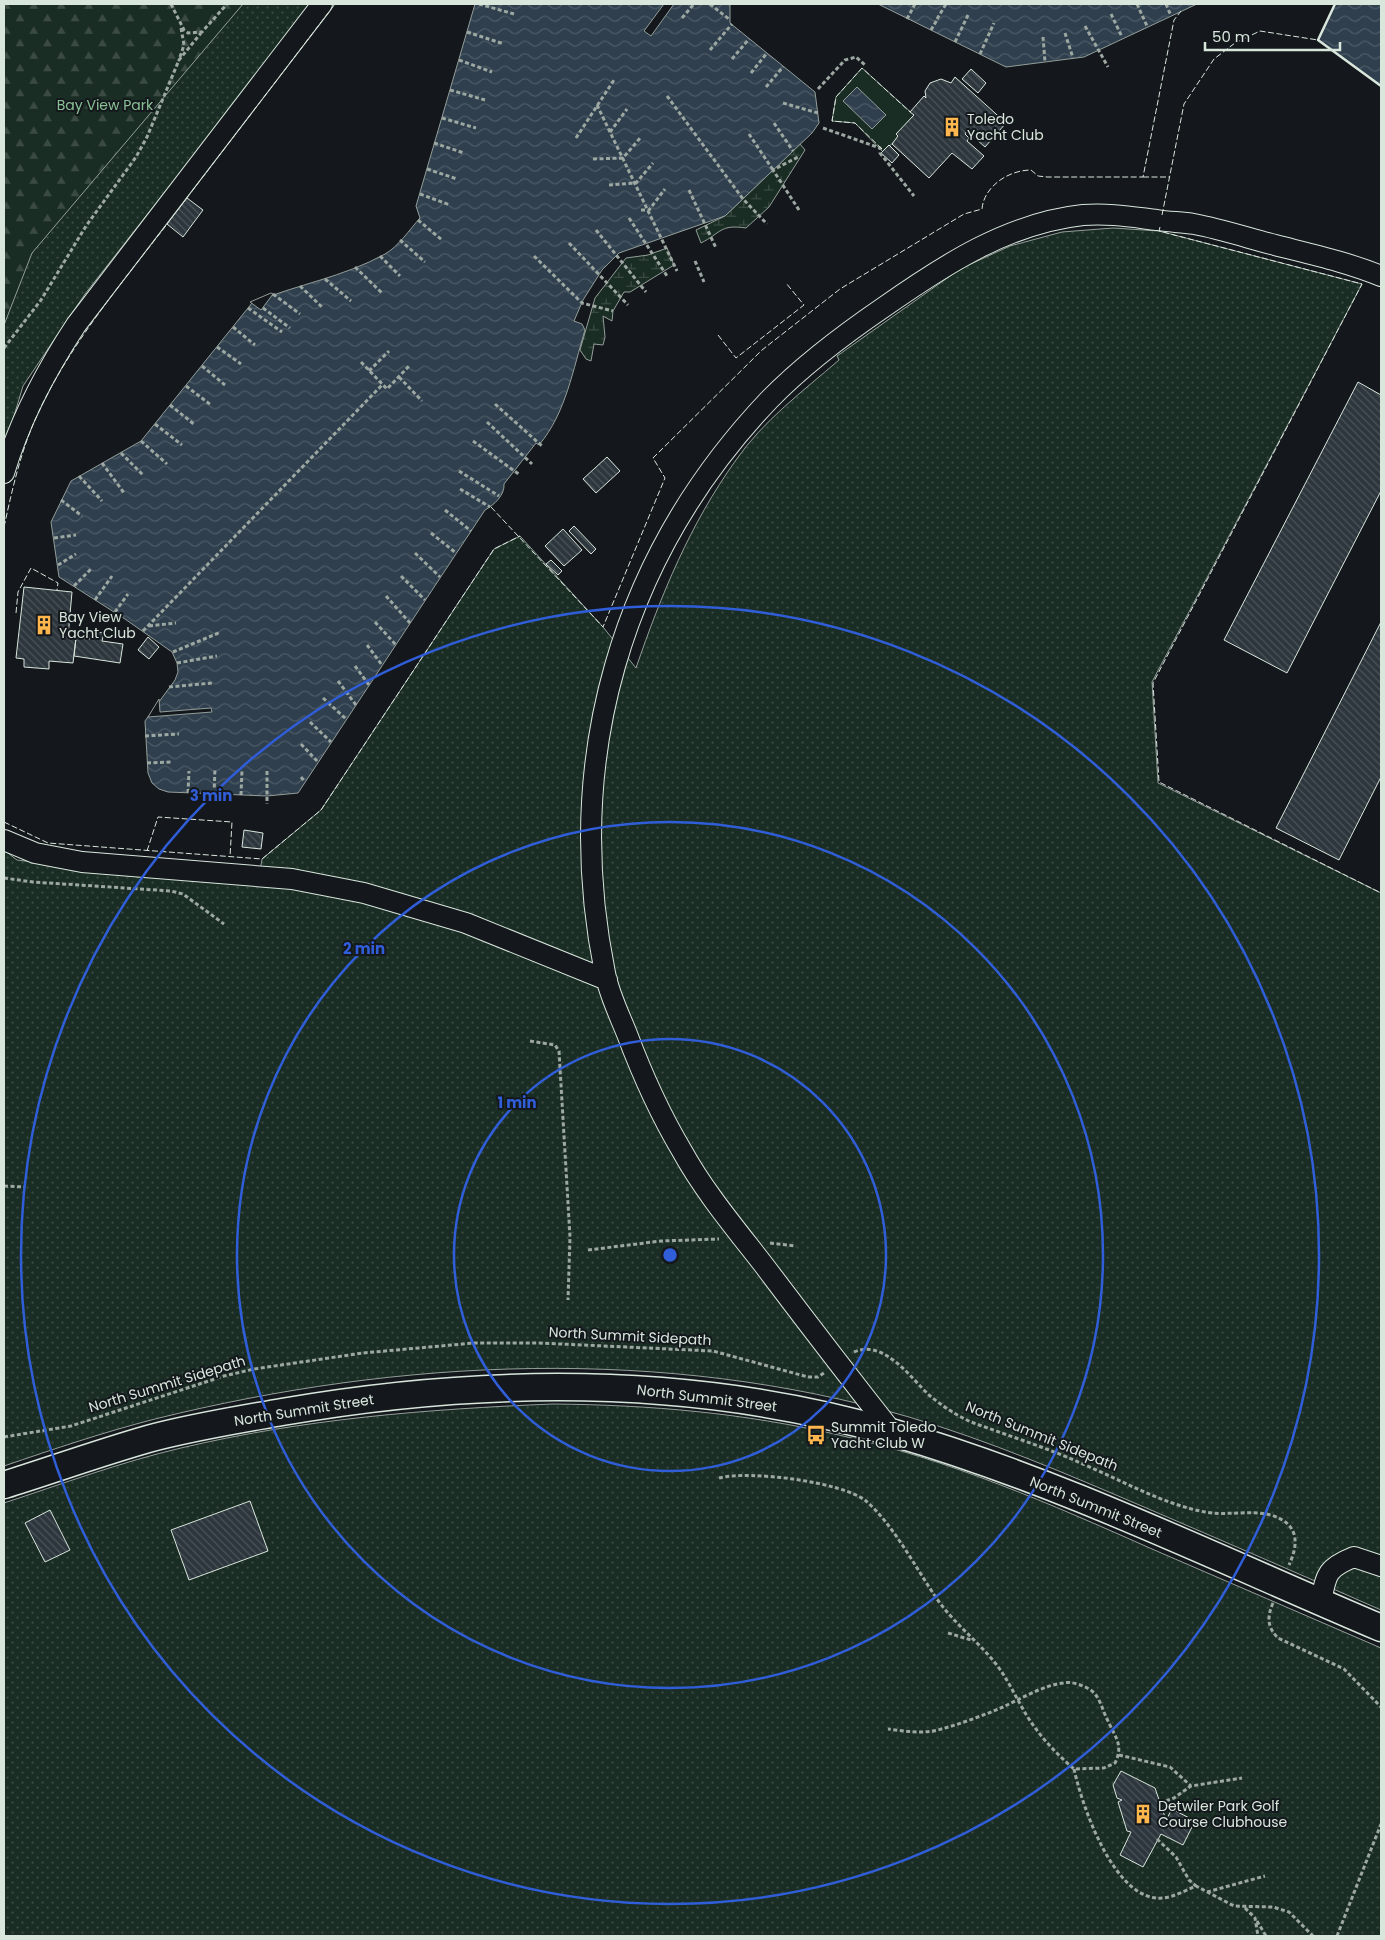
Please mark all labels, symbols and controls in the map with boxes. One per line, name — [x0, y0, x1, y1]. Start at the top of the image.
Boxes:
scale bar — [1205, 20, 1340, 52]
text: 50 m — [1212, 26, 1250, 47]
park label: Bay View Park — [57, 95, 154, 115]
place label: Toledo Yacht Club — [967, 109, 1044, 145]
building icon: Toledo Yacht Club — [941, 116, 963, 138]
place label: Bay View Yacht Club — [59, 607, 136, 643]
building icon: Bay View Yacht Club — [33, 614, 55, 636]
text: 3 min — [190, 785, 232, 806]
text: 2 min — [343, 938, 385, 959]
text: 1 min — [497, 1092, 537, 1113]
centre of rings — [661, 1246, 679, 1264]
street label: North Summit Sidepath — [548, 1322, 712, 1350]
street label: North Summit Sidepath — [86, 1351, 248, 1417]
street label: North Summit Street — [636, 1379, 778, 1417]
street label: North Summit Street — [233, 1389, 375, 1431]
street label: North Summit Sidepath — [963, 1396, 1121, 1476]
place label: Summit Toledo Yacht Club W — [831, 1417, 936, 1453]
bus stop icon: Summit Toledo Yacht Club W — [805, 1424, 827, 1446]
street label: North Summit Street — [1027, 1471, 1165, 1543]
place label: Detwiler Park Golf Course Clubhouse — [1158, 1796, 1288, 1832]
building icon: Detwiler Park Golf Course Clubhouse — [1132, 1803, 1154, 1825]

